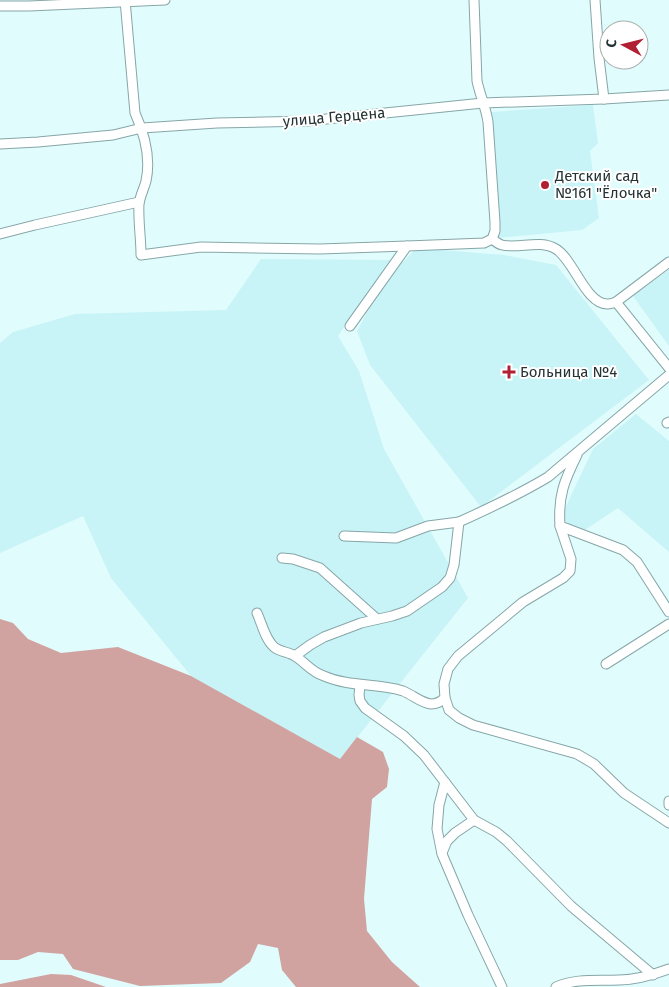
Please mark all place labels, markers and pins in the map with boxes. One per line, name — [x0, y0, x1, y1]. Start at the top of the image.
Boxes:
place label: Детский сад №161 "Ёлочка" — [554, 167, 657, 202]
marker: Детский сад №161 "Ёлочка" — [539, 179, 551, 191]
place label: Больница №4 — [520, 363, 617, 381]
marker: Больница №4 — [502, 365, 516, 379]

